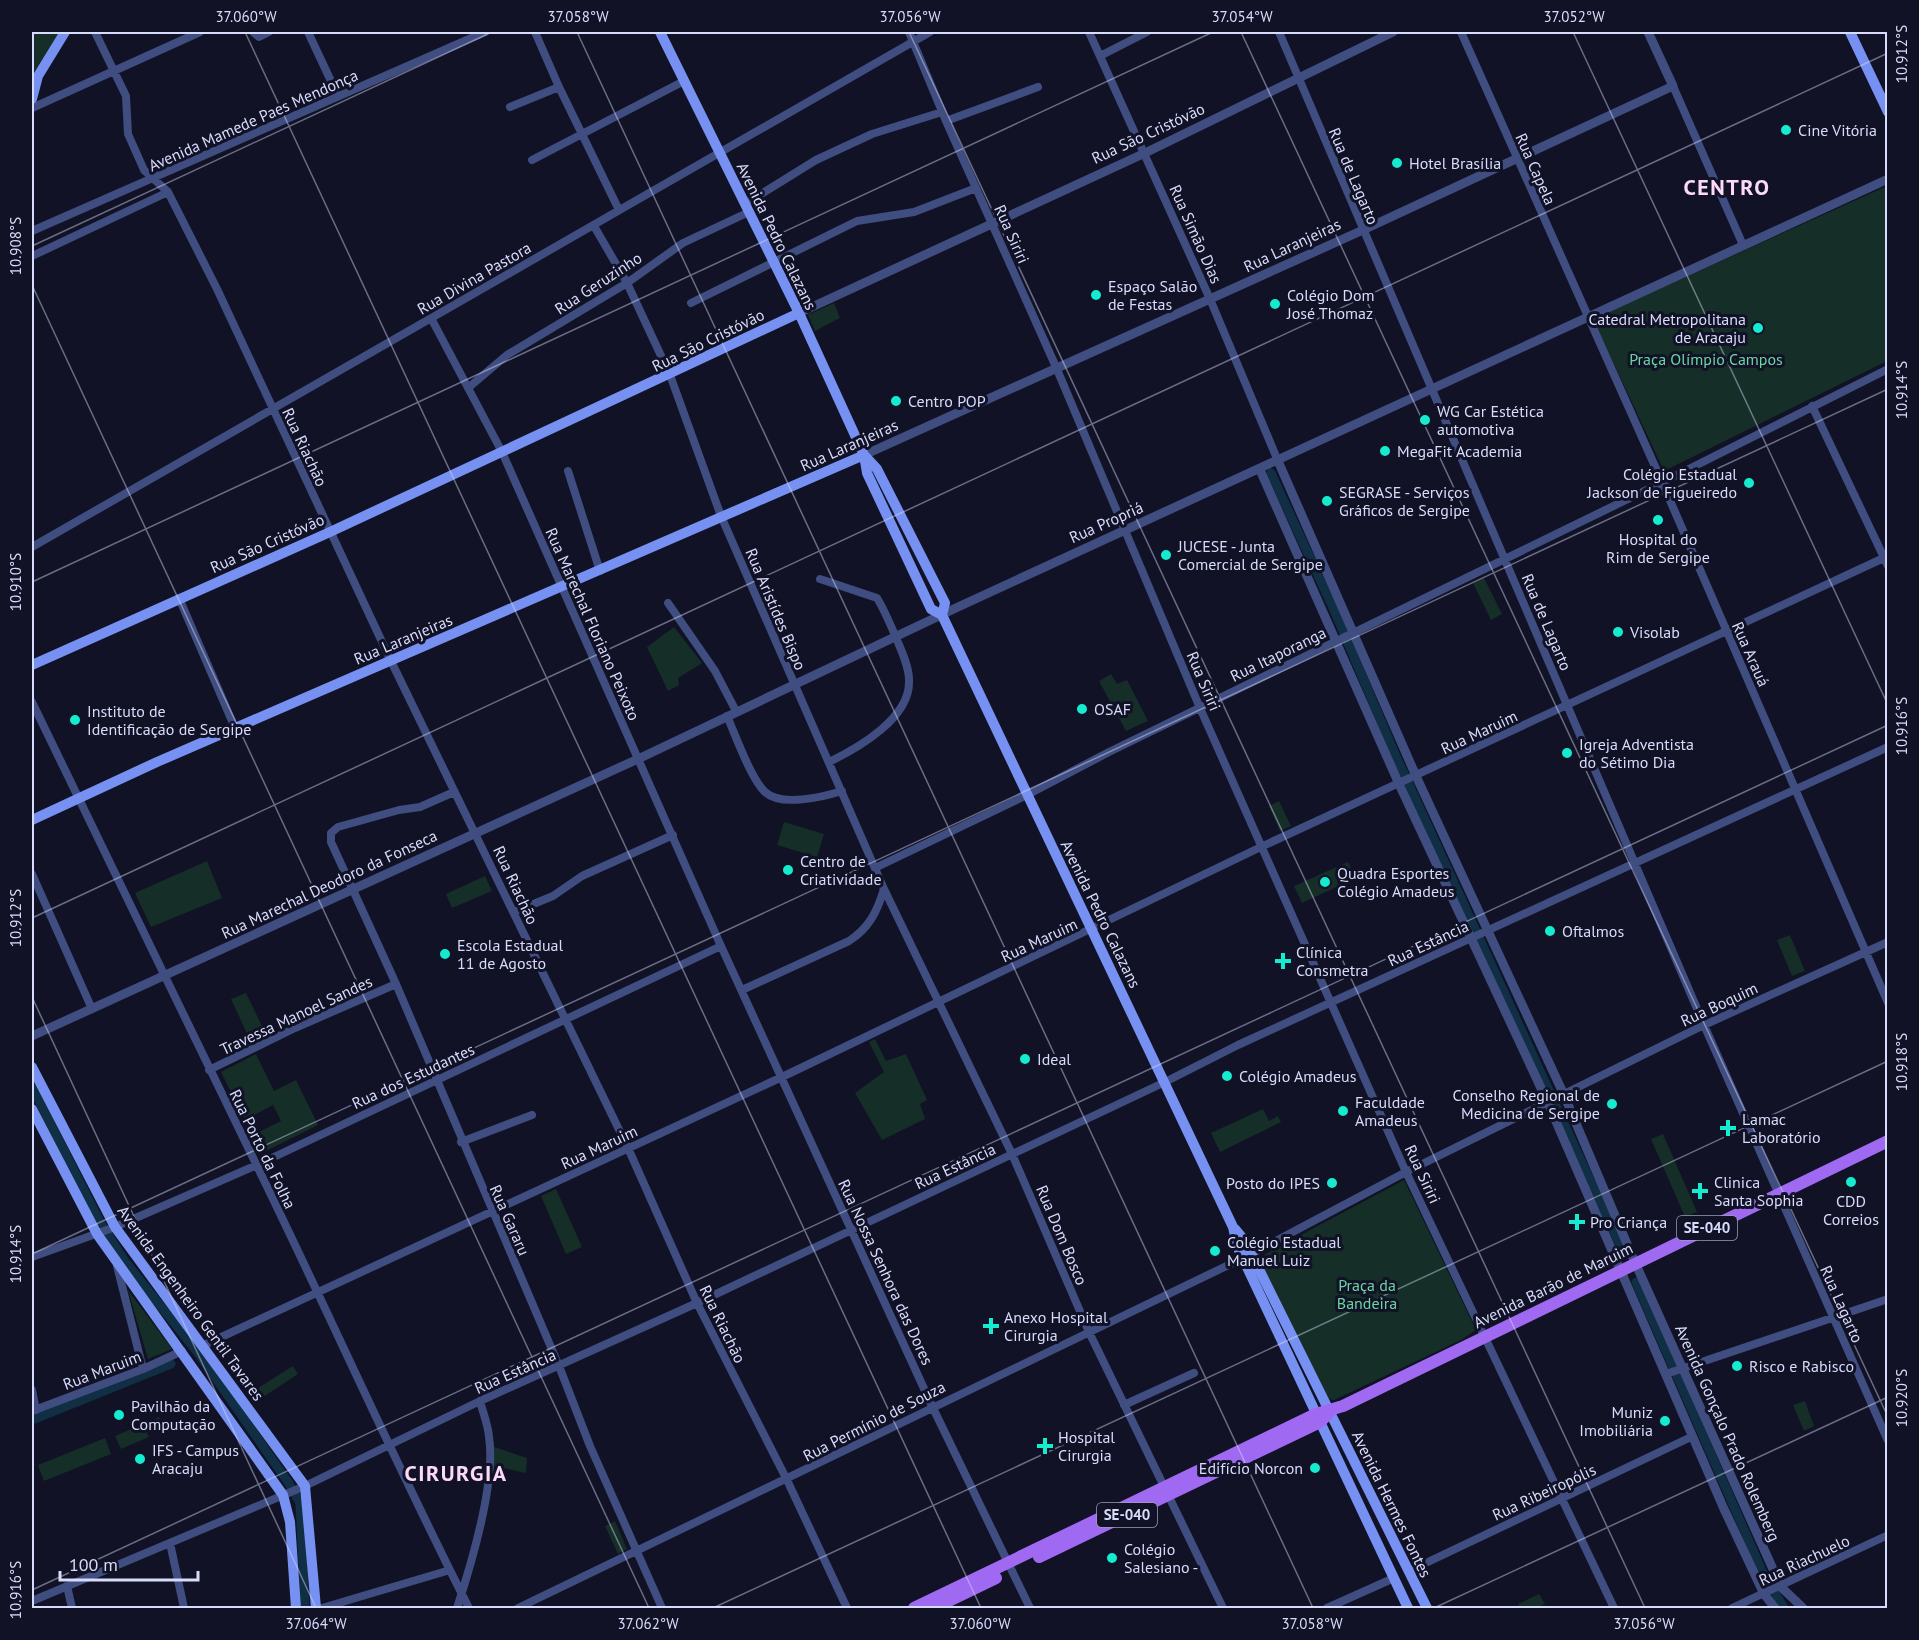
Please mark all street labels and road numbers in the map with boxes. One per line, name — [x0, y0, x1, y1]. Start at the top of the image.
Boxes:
street label: Avenida Mamede Paes Mendonça — [145, 65, 361, 175]
street label: Rua São Cristóvão — [1088, 98, 1208, 168]
street label: Rua de Lagarto — [1325, 125, 1383, 227]
street label: Rua Capela — [1511, 130, 1561, 208]
street label: Avenida Pedro Calazans — [733, 159, 822, 313]
street label: Rua Simão Dias — [1165, 181, 1227, 287]
street label: Rua Siriri — [990, 201, 1034, 267]
street label: Rua Laranjeiras — [1240, 214, 1344, 276]
street label: Rua Divina Pastora — [413, 237, 535, 319]
street label: Rua Geruzinho — [551, 247, 645, 319]
street label: Rua São Cristóvão — [648, 304, 768, 376]
street label: Rua Riachão — [278, 405, 332, 489]
street label: Rua Laranjeiras — [797, 414, 901, 475]
street label: Rua Propriá — [1066, 497, 1146, 547]
street label: Rua São Cristóvão — [207, 509, 327, 577]
street label: Rua Marechal Floriano Peixoto — [541, 525, 645, 723]
street label: Rua Aristídes Bispo — [741, 545, 811, 673]
street label: Rua de Lagarto — [1518, 571, 1576, 673]
street label: Rua Laranjeiras — [351, 609, 455, 669]
street label: Rua Arauá — [1728, 618, 1774, 690]
street label: Rua Itaporanga — [1227, 622, 1329, 686]
street label: Rua Siriri — [1183, 648, 1225, 714]
street label: Rua Maruim — [1438, 706, 1520, 758]
street label: Rua Marechal Deodoro da Fonseca — [218, 825, 440, 943]
street label: Avenida Pedro Calazans — [1057, 837, 1146, 991]
street label: Rua Riachão — [489, 843, 543, 927]
street label: Rua Maruim — [998, 914, 1080, 966]
street label: Rua Estância — [1384, 916, 1472, 970]
street label: Travessa Manoel Sandes — [217, 971, 375, 1059]
street label: Rua Boquim — [1677, 977, 1761, 1031]
street label: Rua dos Estudantes — [348, 1039, 478, 1113]
street label: Rua Porto da Folha — [225, 1086, 301, 1212]
street label: Rua Maruim — [558, 1121, 640, 1173]
street label: Rua Estância — [911, 1139, 999, 1193]
street label: Rua Siriri — [1401, 1141, 1445, 1207]
street label: Rua Nossa Senhora das Dores — [834, 1176, 938, 1368]
street label: Rua Gararu — [486, 1182, 534, 1258]
street label: Rua Dom Bosco — [1032, 1182, 1092, 1288]
street label: Avenida Engenheiro Gentil Tavares — [113, 1201, 269, 1405]
road number: SE-040 — [1677, 1216, 1737, 1240]
street label: Avenida Barão de Maruim — [1470, 1238, 1636, 1332]
street label: Rua Lagarto — [1816, 1262, 1868, 1346]
street label: Rua Riachão — [696, 1282, 750, 1366]
street label: Avenida Gonçalo Prado Rolemberg — [1671, 1321, 1785, 1545]
street label: Rua Estância — [471, 1344, 559, 1398]
street label: Rua Maruim — [60, 1346, 144, 1394]
street label: Rua Permínio de Souza — [799, 1376, 949, 1466]
street label: Avenida Hermes Fontes — [1348, 1427, 1436, 1581]
street label: Rua Ribeiropólis — [1489, 1459, 1599, 1525]
road number: SE-040 — [1097, 1503, 1157, 1527]
street label: Rua Riachuelo — [1755, 1530, 1853, 1590]

